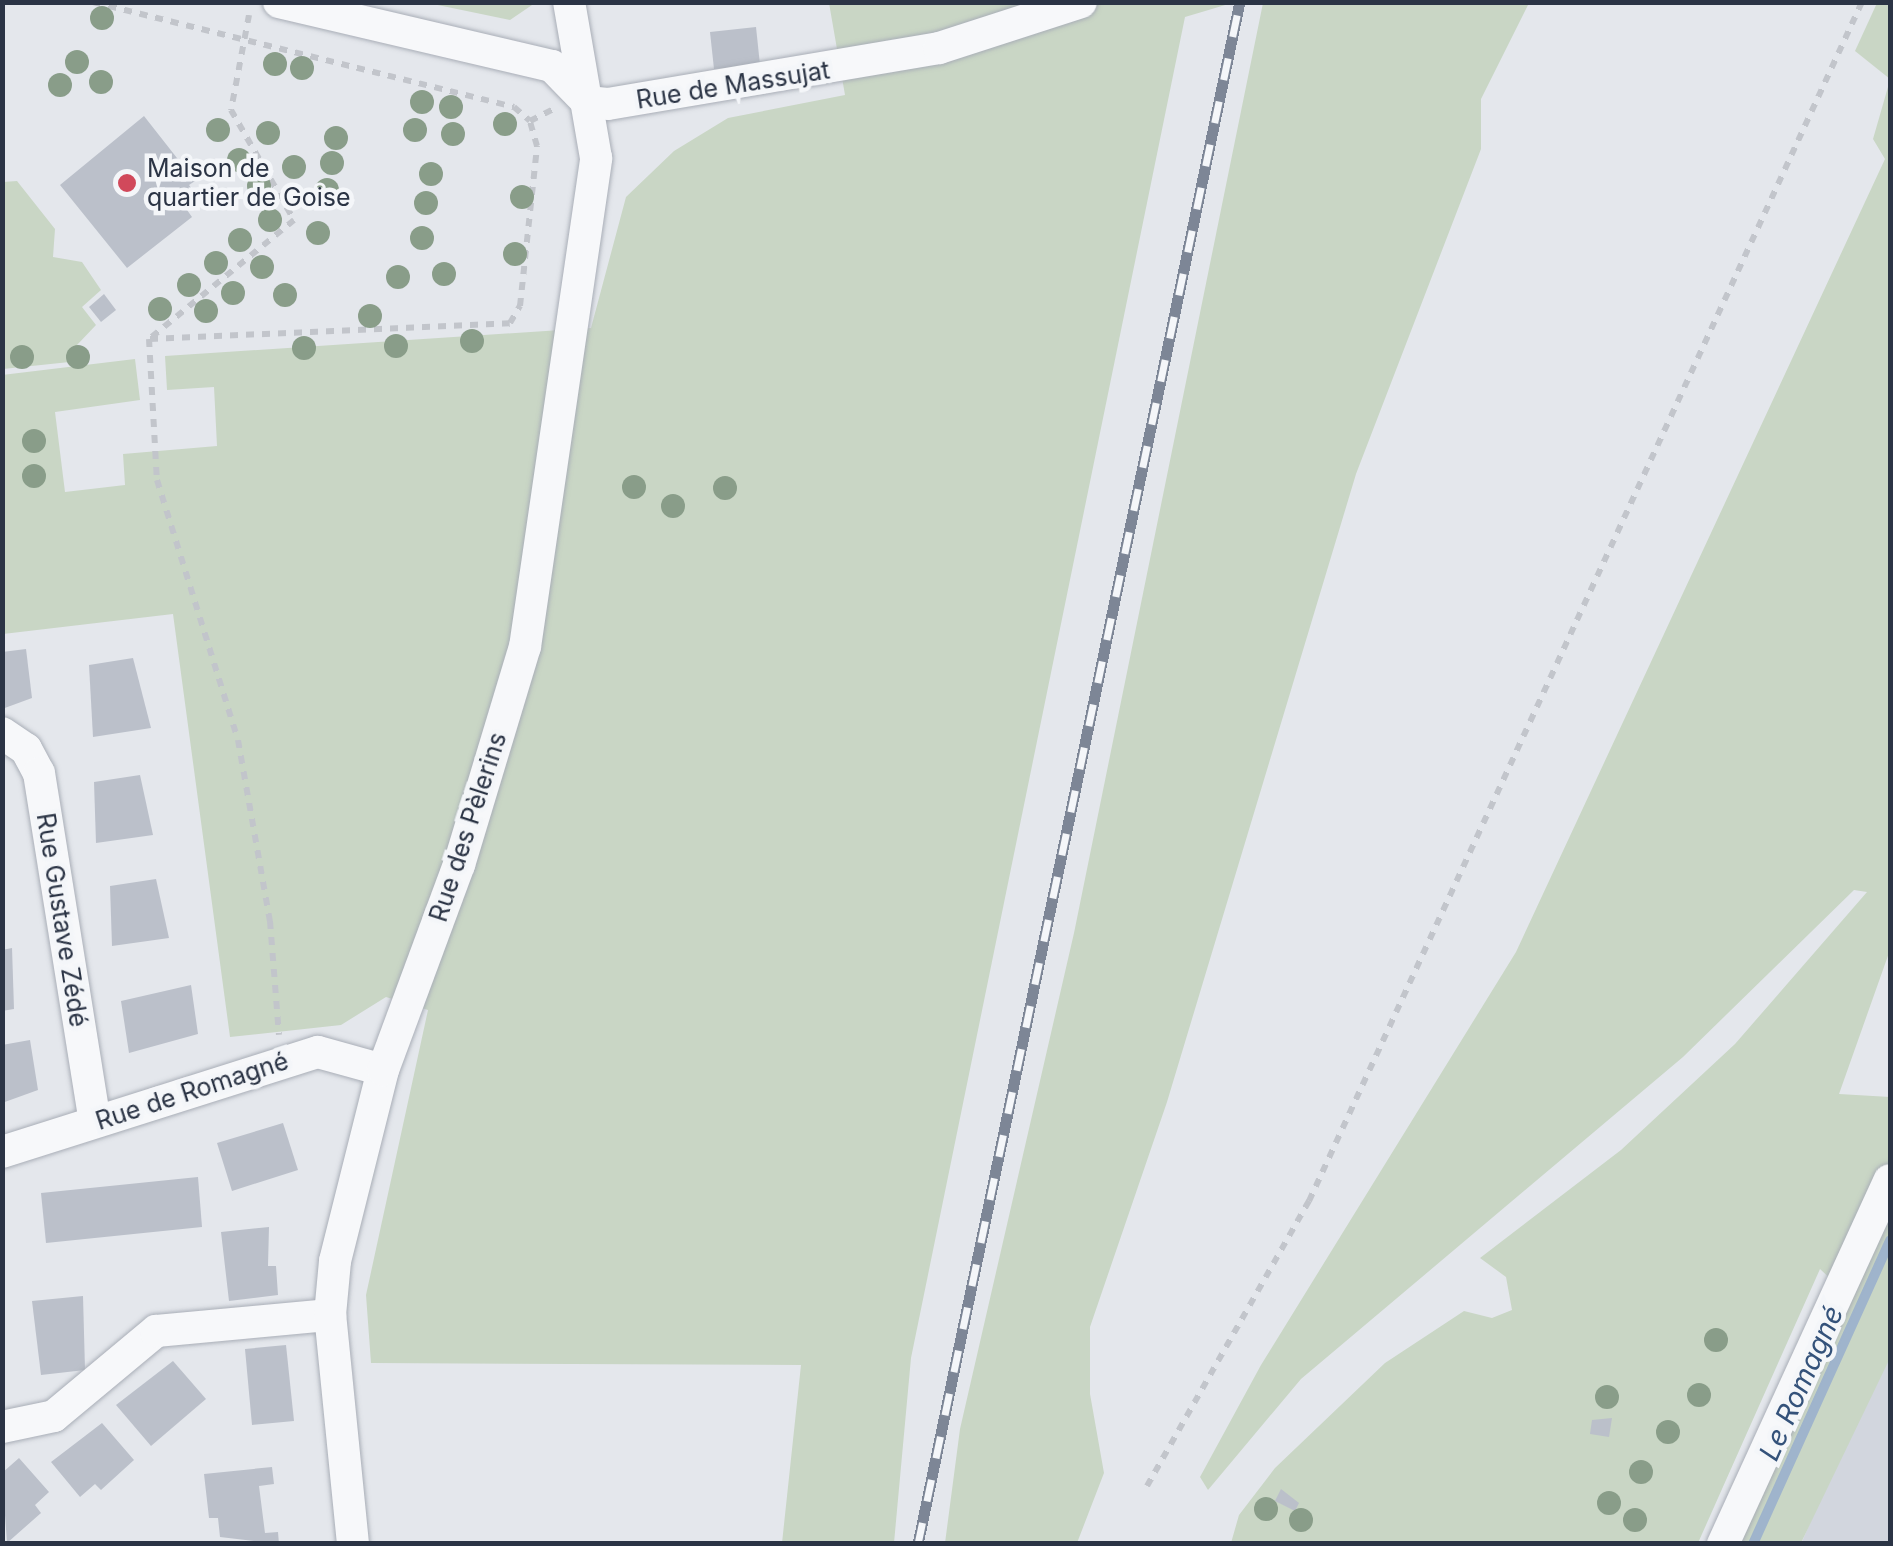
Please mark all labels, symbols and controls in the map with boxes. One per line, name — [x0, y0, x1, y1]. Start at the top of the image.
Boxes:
street label: Rue de Massujat — [634, 55, 832, 115]
place label: Maison de quartier de Goise — [147, 154, 351, 213]
marker: Maison de quartier de Goise — [116, 172, 138, 194]
street label: Rue des Pèlerins — [423, 728, 513, 926]
street label: Rue Gustave Zédé — [30, 811, 94, 1029]
street label: Rue de Romagné — [92, 1046, 292, 1136]
water label: Le Romagné — [1752, 1300, 1850, 1466]

